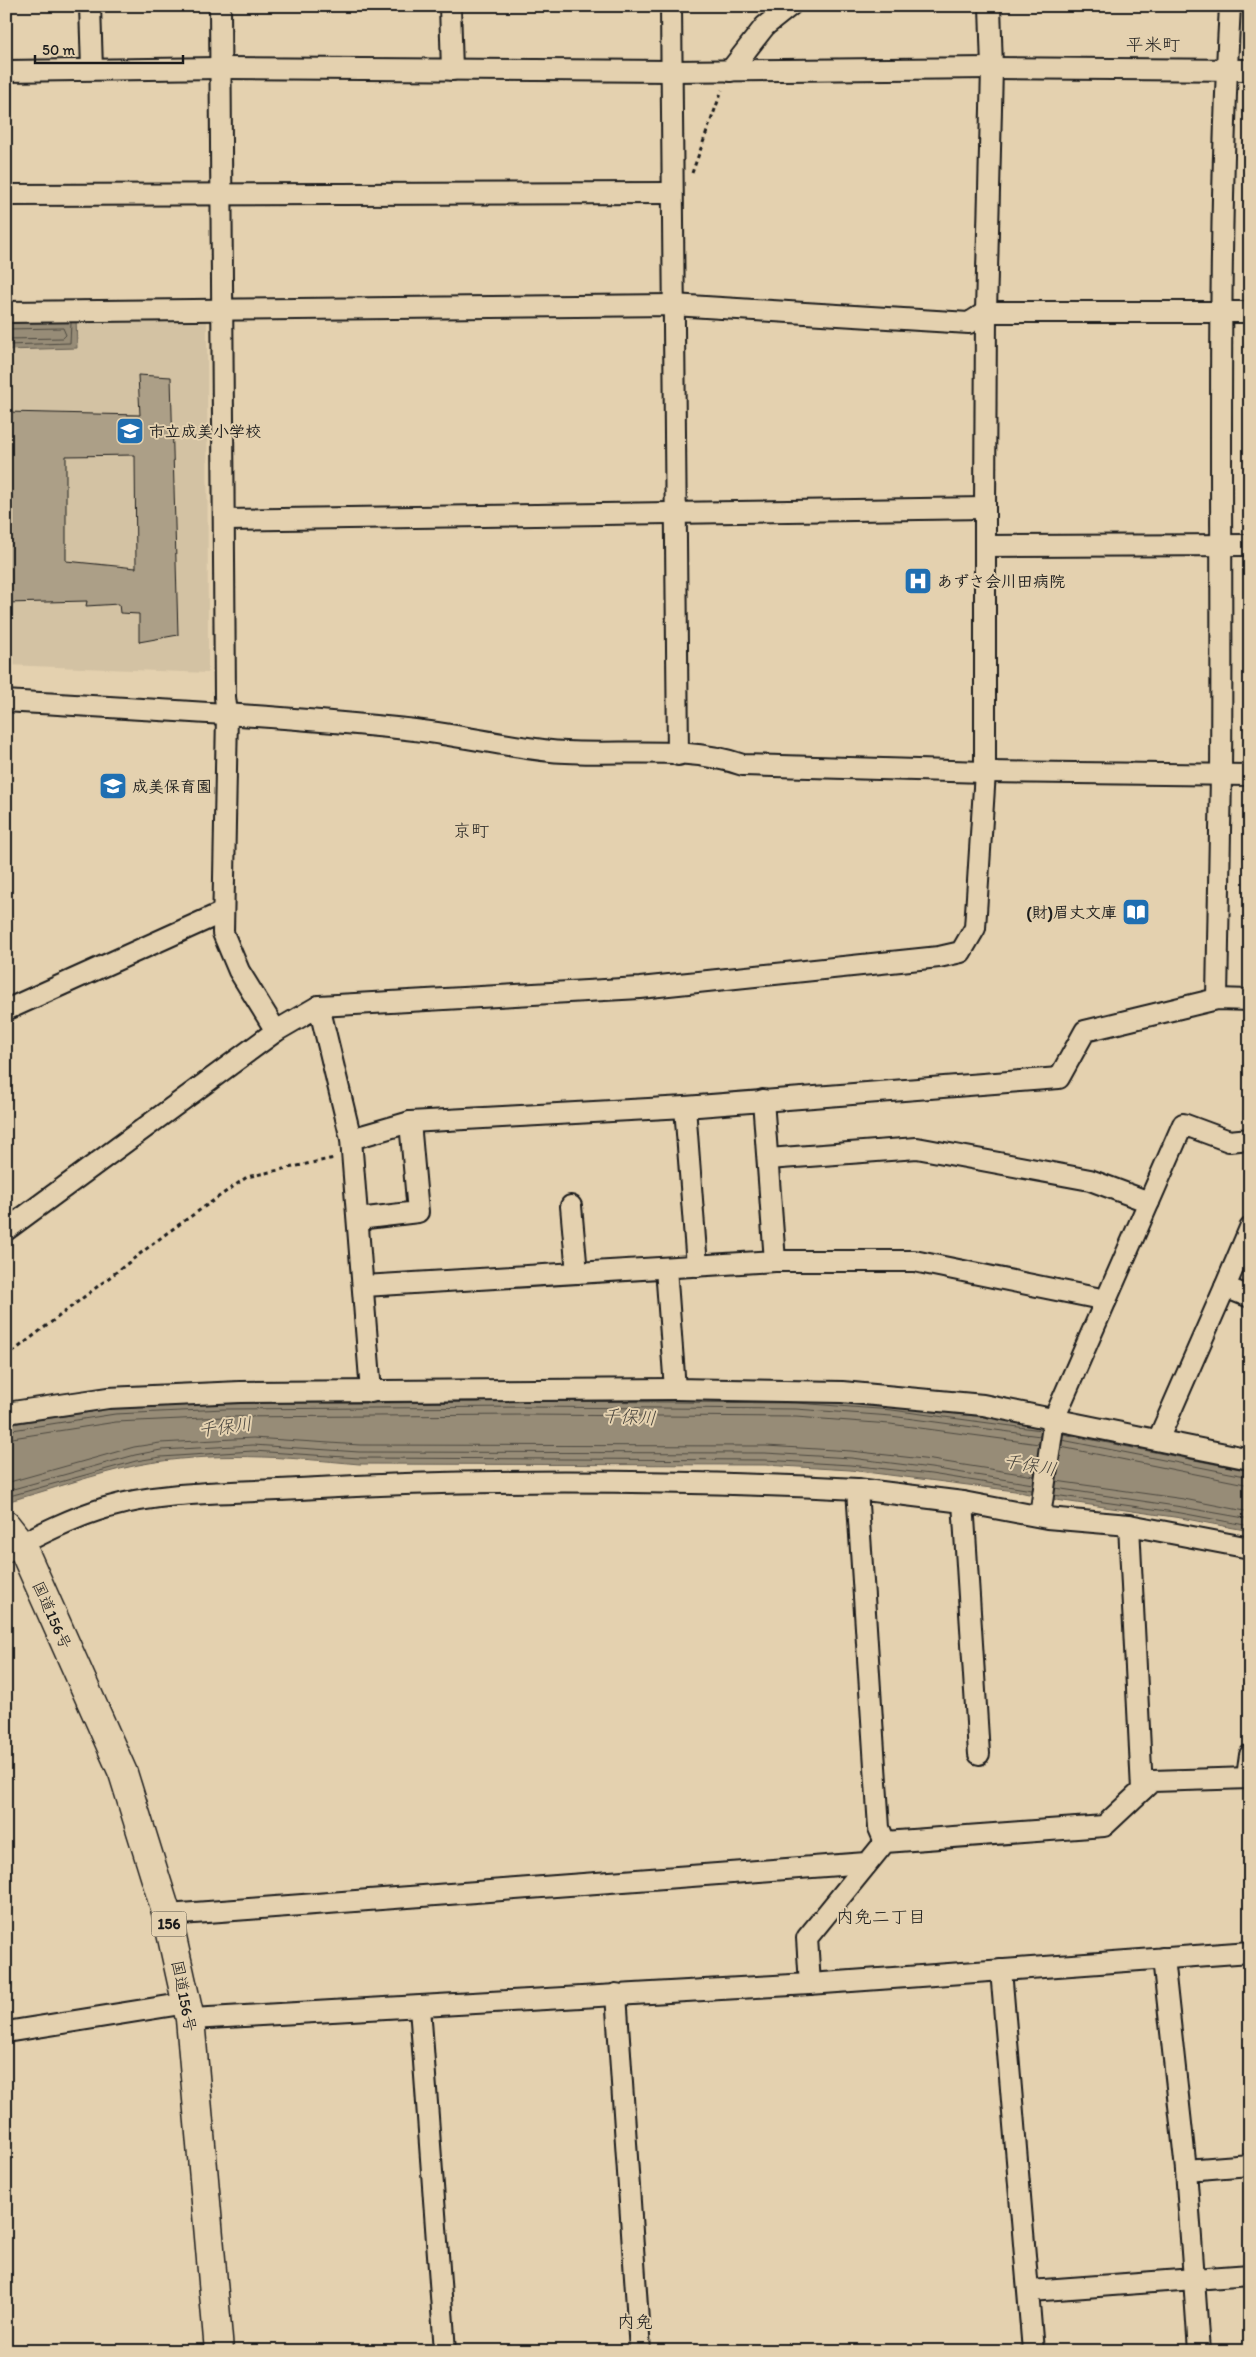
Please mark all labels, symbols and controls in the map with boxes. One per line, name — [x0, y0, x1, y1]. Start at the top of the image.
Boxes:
scale bar — [35, 32, 182, 64]
district label: 平米町 — [1126, 34, 1180, 56]
text: 50 m — [42, 41, 75, 59]
school or university icon: 市立成美小学校 — [115, 416, 145, 446]
place label: 市立成美小学校 — [149, 422, 261, 441]
hospital icon: あずさ会川田病院 — [903, 566, 933, 596]
place label: あずさ会川田病院 — [937, 572, 1065, 591]
school or university icon: 成美保育園 — [98, 771, 128, 801]
place label: 成美保育園 — [132, 777, 212, 796]
district label: 京町 — [453, 820, 489, 842]
library icon: (財)眉丈文庫 — [1121, 897, 1151, 927]
place label: (財)眉丈文庫 — [1027, 903, 1117, 923]
water label: 千保川 — [601, 1405, 657, 1429]
water label: 千保川 — [197, 1413, 253, 1441]
water label: 千保川 — [1002, 1449, 1058, 1481]
street label: 国道156号 — [29, 1578, 75, 1652]
district label: 内免二丁目 — [836, 1906, 926, 1928]
road number: 156 — [152, 1912, 186, 1936]
street label: 国道156号 — [168, 1959, 200, 2033]
district label: 内免 — [617, 2311, 653, 2333]

